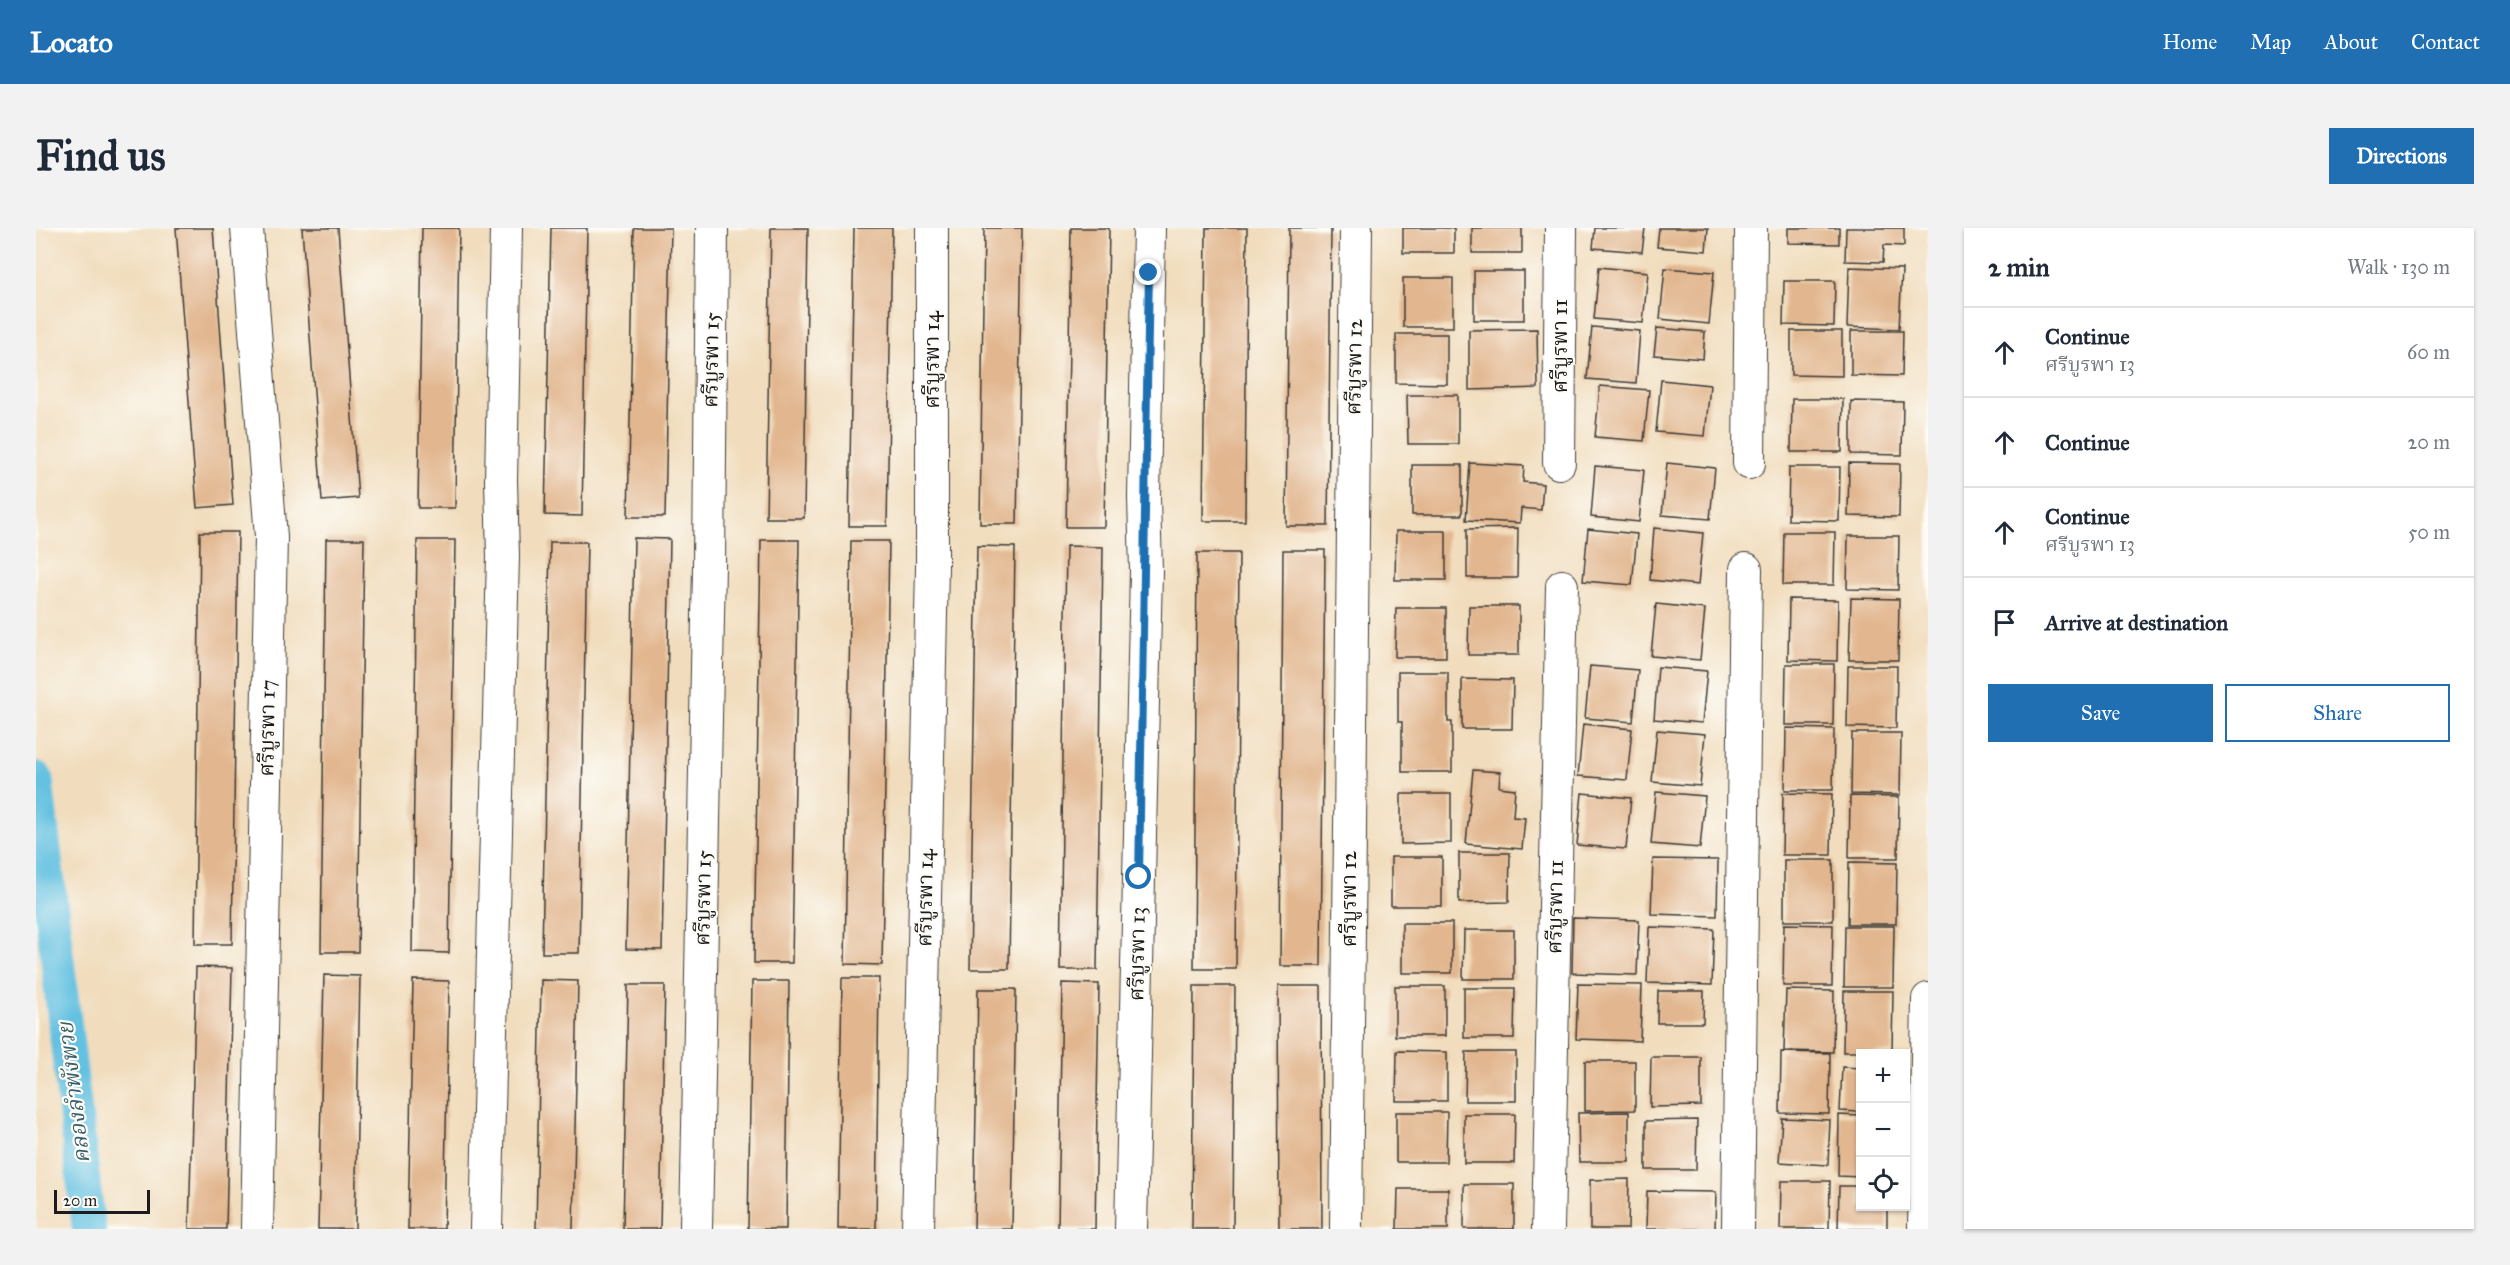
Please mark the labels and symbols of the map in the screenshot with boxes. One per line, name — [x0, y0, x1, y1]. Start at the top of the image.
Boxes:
route end — [1135, 259, 1161, 285]
street label: ศรีบูรพา 11 — [1547, 299, 1573, 393]
street label: ศรีบูรพา 14 — [919, 310, 945, 409]
street label: ศรีบูรพา 15 — [697, 312, 725, 408]
street label: ศรีบูรพา 12 — [1340, 318, 1368, 415]
street label: ศรีบูรพา 17 — [253, 679, 281, 777]
street label: ศรีบูรพา 14 — [911, 848, 939, 947]
street label: ศรีบูรพา 15 — [689, 850, 717, 946]
street label: ศรีบูรพา 12 — [1336, 850, 1362, 947]
street label: ศรีบูรพา 11 — [1541, 860, 1569, 954]
route start — [1125, 863, 1151, 889]
street label: ศรีบูรพา 13 — [1123, 907, 1151, 1001]
water label: คลองลำพังพวย — [51, 1019, 96, 1165]
scale bar — [54, 1187, 150, 1214]

